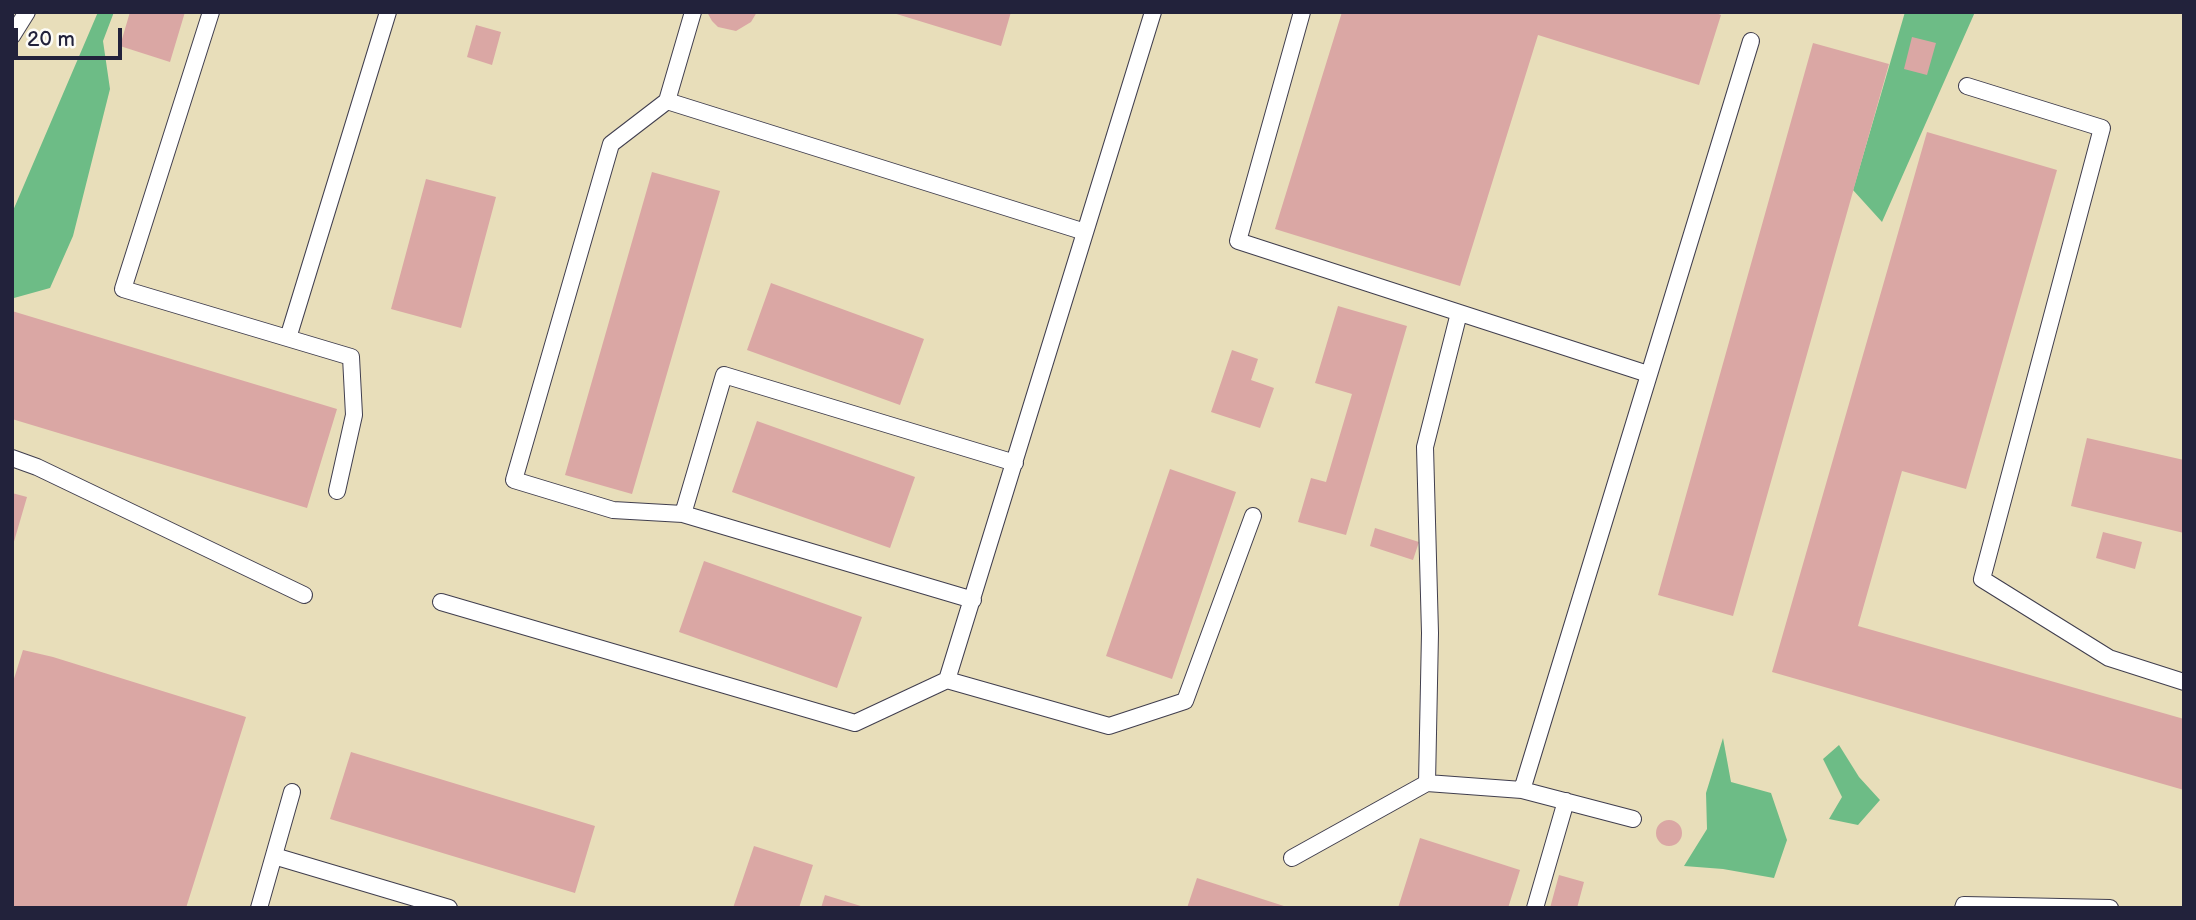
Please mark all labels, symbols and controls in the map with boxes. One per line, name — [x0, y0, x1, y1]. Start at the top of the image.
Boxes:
scale bar — [18, 14, 126, 58]
text: 20 m — [27, 27, 75, 52]

